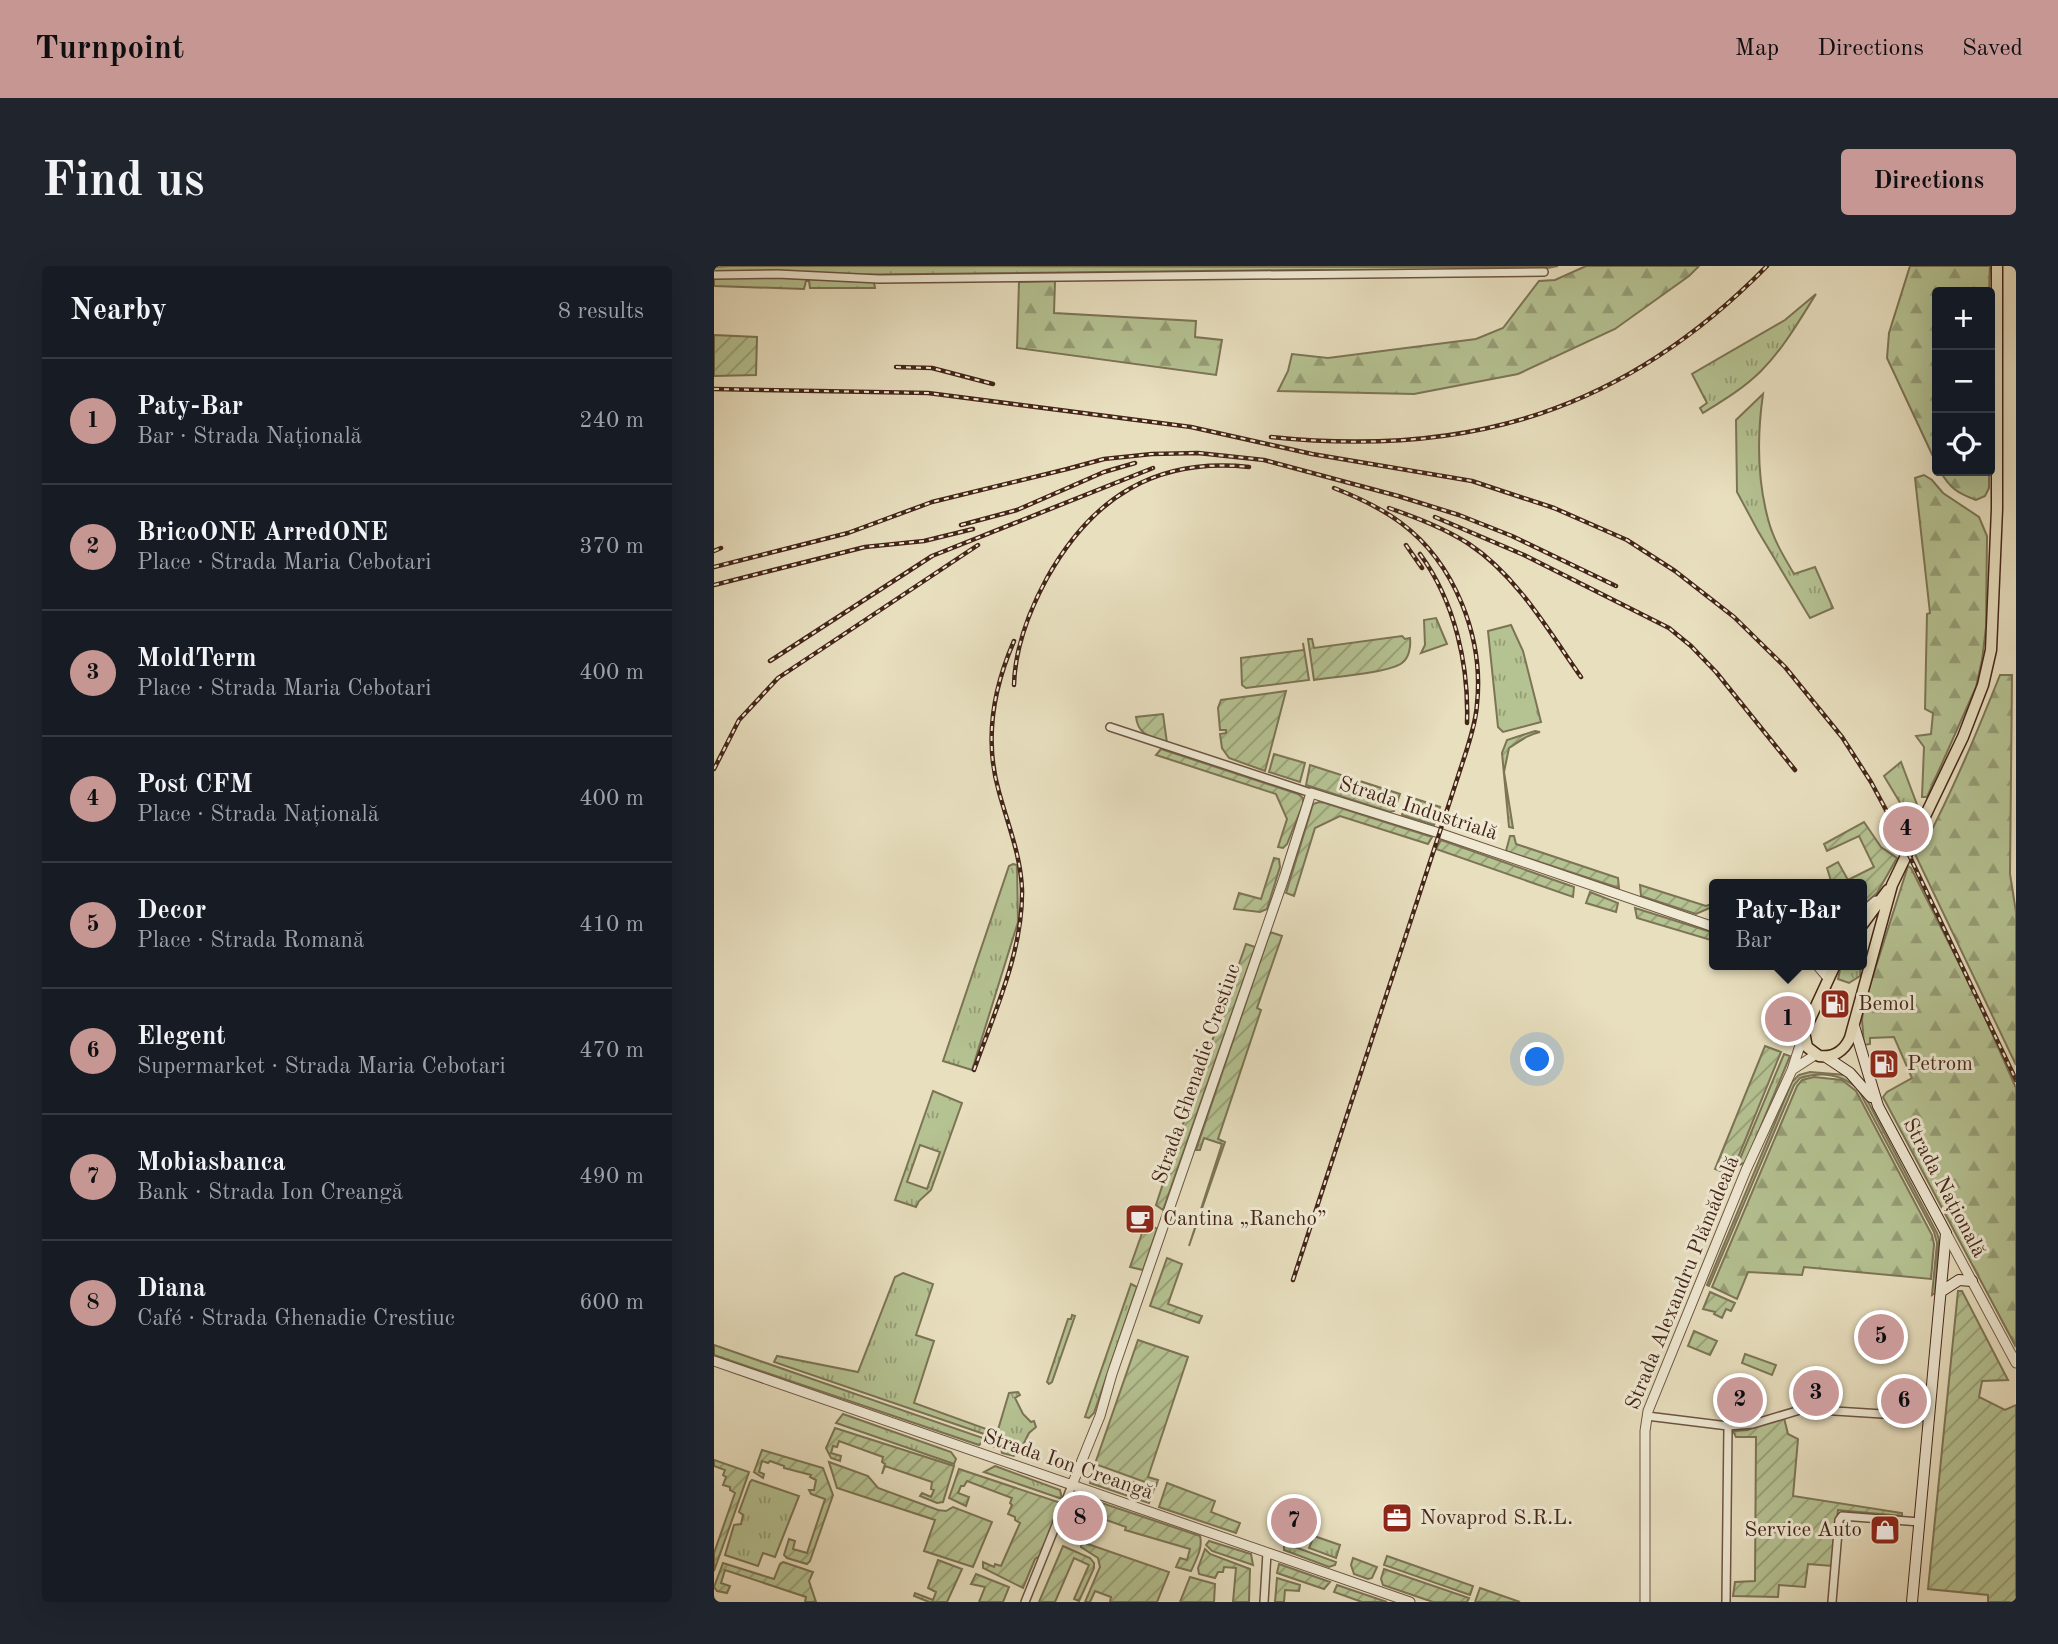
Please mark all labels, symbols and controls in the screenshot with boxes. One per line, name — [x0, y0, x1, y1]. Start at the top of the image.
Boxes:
text: Turnpoint — [35, 33, 184, 66]
text: Map — [1735, 37, 1779, 61]
text: Directions — [1817, 37, 1924, 61]
text: Saved — [1962, 37, 2023, 61]
button: Directions — [1841, 149, 2016, 215]
text: Find us — [42, 158, 205, 207]
map controls — [1932, 287, 1995, 476]
button: + — [1932, 287, 1995, 350]
text: Nearby — [70, 296, 167, 326]
text: 8 results — [558, 300, 644, 323]
button: − — [1932, 350, 1995, 413]
text: Paty-Bar — [137, 394, 243, 420]
text: 1 — [86, 409, 100, 432]
text: 240 m — [579, 409, 644, 432]
button: locate — [1932, 413, 1995, 476]
text: Bar · Strada Națională — [137, 425, 362, 448]
text: BricoONE ArredONE — [137, 520, 388, 546]
text: 2 — [86, 535, 100, 558]
text: 370 m — [579, 535, 644, 558]
text: Place · Strada Maria Cebotari — [137, 551, 431, 574]
text: MoldTerm — [137, 646, 257, 672]
text: 3 — [86, 661, 100, 684]
text: 400 m — [579, 661, 644, 684]
text: Place · Strada Maria Cebotari — [137, 677, 431, 700]
text: Post CFM — [137, 772, 253, 798]
street label: Strada Industrială — [1336, 773, 1500, 845]
text: 4 — [86, 787, 100, 810]
text: 400 m — [579, 787, 644, 810]
text: Place · Strada Națională — [137, 803, 379, 826]
pin: 4 — [1883, 803, 1929, 855]
popup — [1709, 879, 1867, 970]
text: Decor — [137, 898, 206, 924]
text: Paty-Bar — [1735, 898, 1841, 924]
text: 5 — [86, 913, 100, 936]
text: 410 m — [579, 913, 644, 936]
text: Place · Strada Romană — [137, 929, 364, 952]
text: Bar — [1735, 929, 1772, 952]
street label: Strada Ghenadie Crestiuc — [1149, 961, 1245, 1187]
fuel station icon: Bemol — [1818, 987, 1852, 1021]
pin: 1 — [1765, 993, 1811, 1045]
place label: Bemol — [1858, 994, 1915, 1015]
text: Elegent — [137, 1024, 226, 1050]
text: 6 — [86, 1039, 100, 1062]
text: 470 m — [579, 1039, 644, 1062]
your location — [1520, 1042, 1554, 1076]
fuel station icon: Petrom — [1867, 1047, 1901, 1081]
place label: Petrom — [1907, 1054, 1973, 1075]
text: Supermarket · Strada Maria Cebotari — [137, 1055, 506, 1078]
street label: Strada Națională — [1898, 1115, 1989, 1262]
text: Mobiasbanca — [137, 1150, 286, 1176]
street label: Strada Alexandru Plămădeală — [1622, 1153, 1744, 1413]
text: 7 — [86, 1165, 100, 1188]
text: 490 m — [579, 1165, 644, 1188]
text: Bank · Strada Ion Creangă — [137, 1181, 403, 1204]
cafe icon: Cantina „Rancho” — [1123, 1202, 1157, 1236]
place label: Cantina „Rancho” — [1163, 1209, 1327, 1230]
text: Diana — [137, 1276, 206, 1302]
text: 8 — [86, 1291, 100, 1314]
text: 600 m — [579, 1291, 644, 1314]
text: Café · Strada Ghenadie Crestiuc — [137, 1307, 455, 1330]
pin: 5 — [1858, 1311, 1904, 1363]
pin: 3 — [1793, 1367, 1839, 1419]
pin: 2 — [1717, 1374, 1763, 1426]
pin: 6 — [1881, 1375, 1927, 1427]
street label: Strada Ion Creangă — [980, 1426, 1156, 1504]
pin: 8 — [1057, 1492, 1103, 1544]
pin: 7 — [1271, 1495, 1317, 1547]
office icon: Novaprod S.R.L. — [1380, 1501, 1414, 1535]
place label: Novaprod S.R.L. — [1420, 1508, 1573, 1529]
shop icon: Service Auto — [1868, 1513, 1902, 1547]
place label: Service Auto — [1744, 1520, 1862, 1541]

